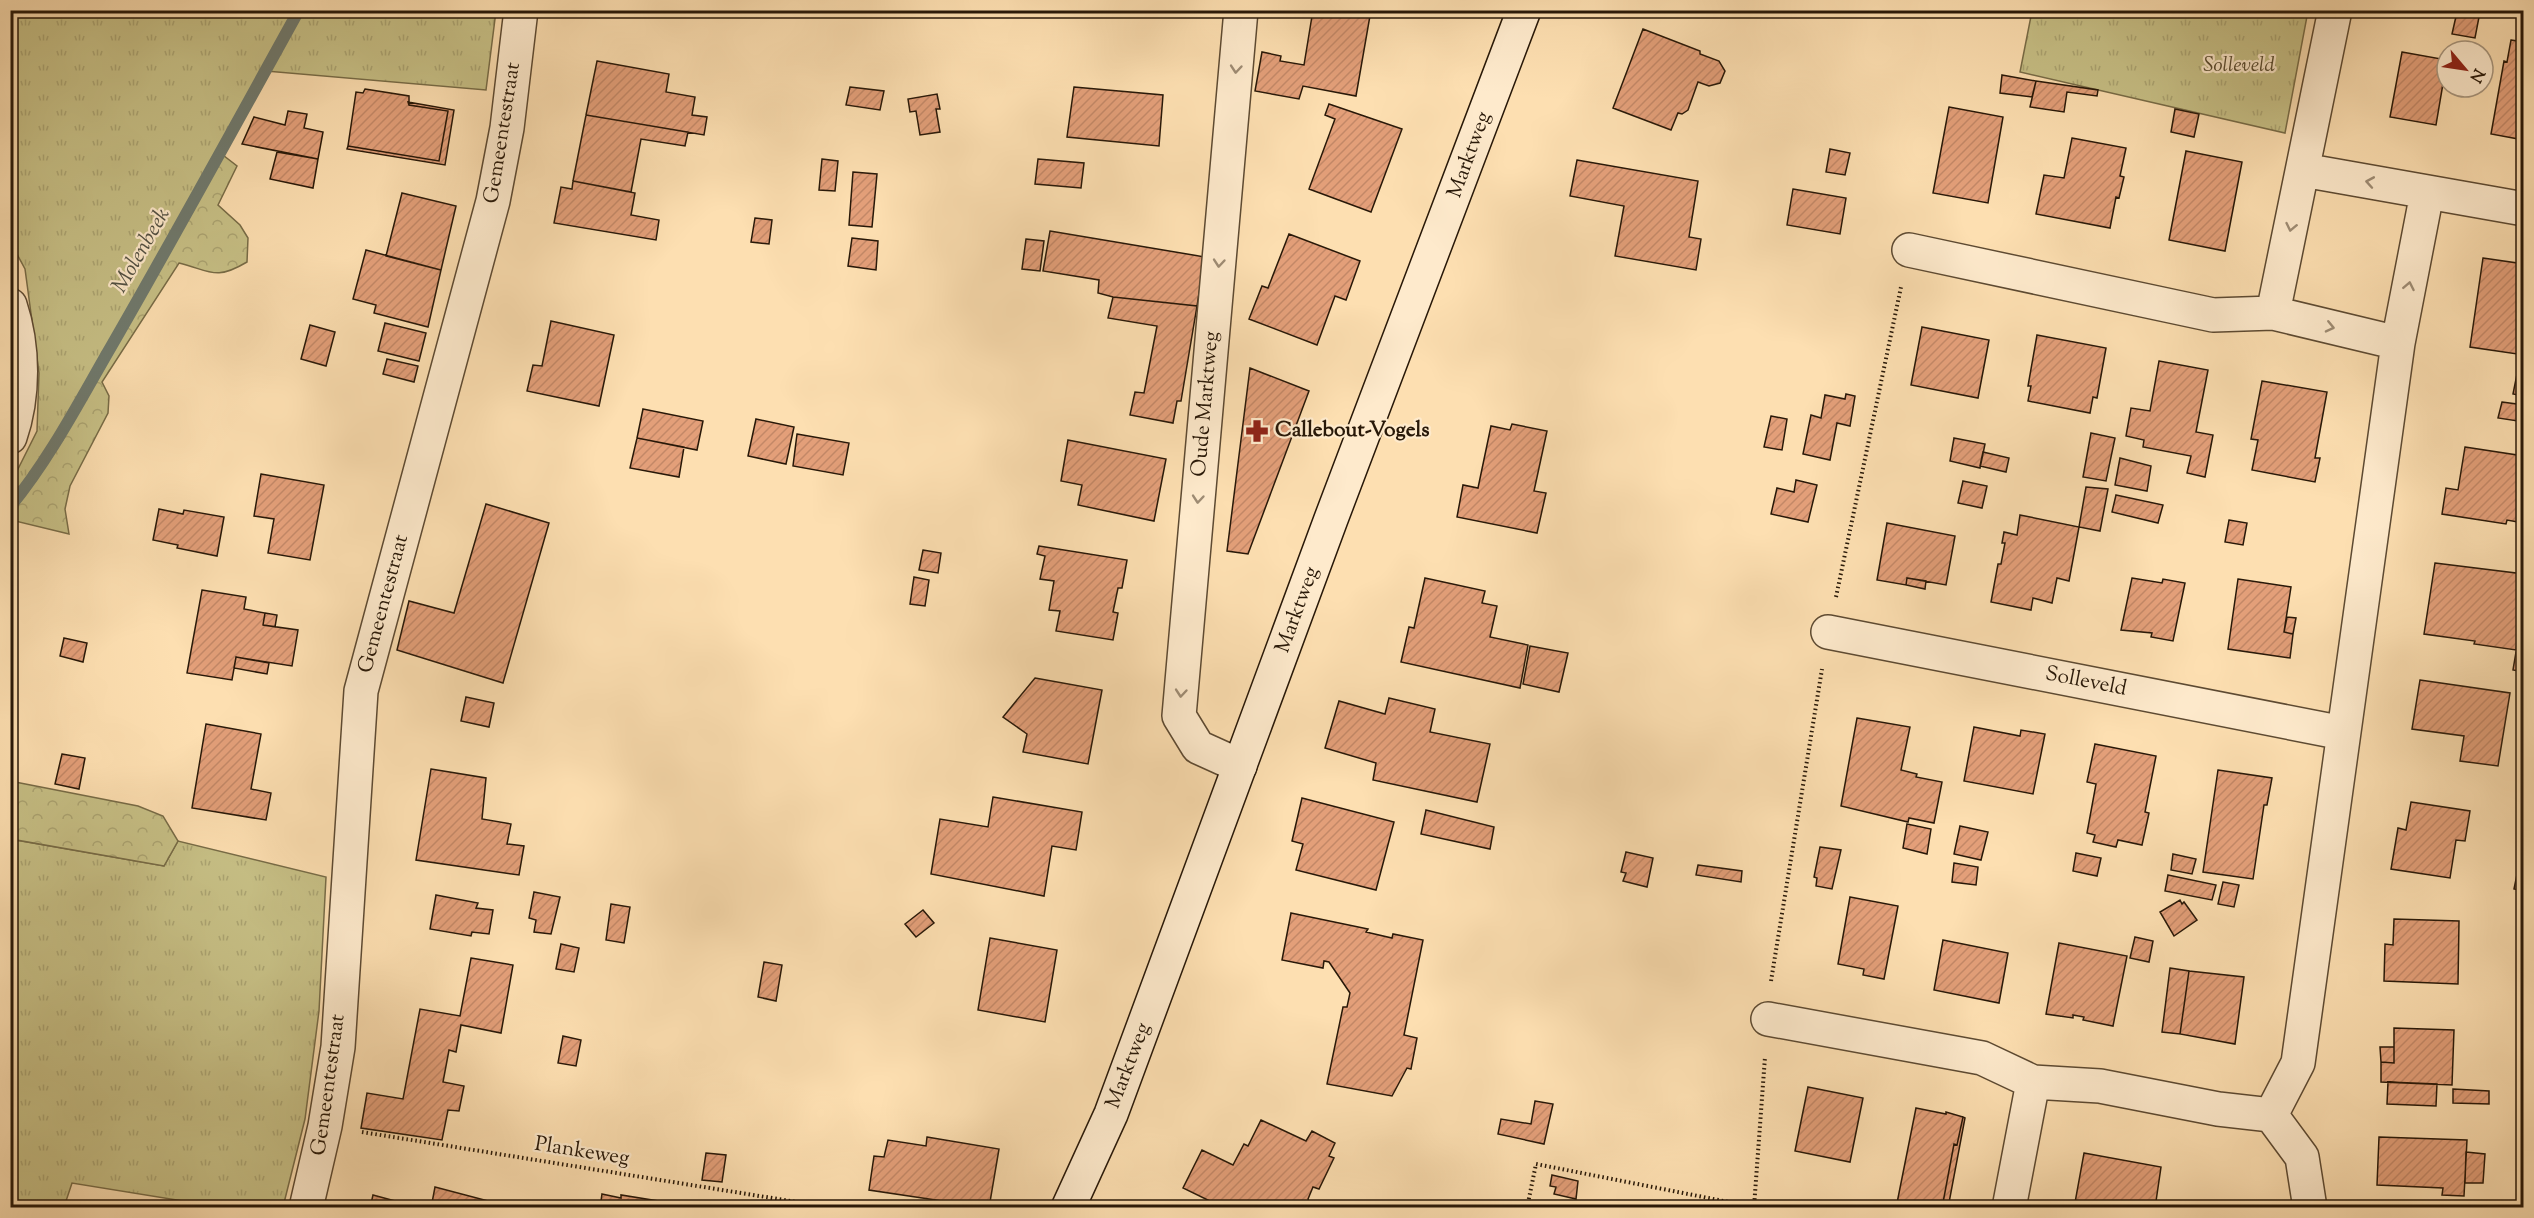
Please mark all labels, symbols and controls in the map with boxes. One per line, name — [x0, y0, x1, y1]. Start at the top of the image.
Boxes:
north arrow — [2435, 39, 2495, 99]
park label: Solleveld — [2203, 51, 2275, 81]
street label: Gemeentestraat — [477, 60, 529, 206]
one-way arrow — [1230, 64, 1243, 73]
text: N — [2463, 64, 2489, 86]
street label: Marktweg — [1441, 108, 1499, 202]
one-way arrow — [2365, 176, 2375, 189]
water label: Molenbeek — [105, 202, 179, 300]
one-way arrow — [2285, 222, 2298, 232]
one-way arrow — [1213, 258, 1226, 268]
one-way arrow — [2402, 281, 2415, 291]
one-way arrow — [2325, 319, 2335, 332]
street label: Oude Marktweg — [1185, 330, 1227, 478]
place label: Callebout-Vogels — [1275, 416, 1430, 446]
pharmacy icon: Callebout-Vogels — [1244, 418, 1270, 444]
one-way arrow — [1192, 494, 1205, 504]
street label: Gemeentestraat — [351, 531, 417, 677]
street label: Marktweg — [1269, 563, 1327, 657]
street label: Solleveld — [2043, 659, 2129, 705]
one-way arrow — [1175, 689, 1188, 698]
street label: Gemeentestraat — [304, 1012, 354, 1158]
street label: Marktweg — [1099, 1019, 1159, 1113]
street label: Plankeweg — [533, 1130, 631, 1174]

